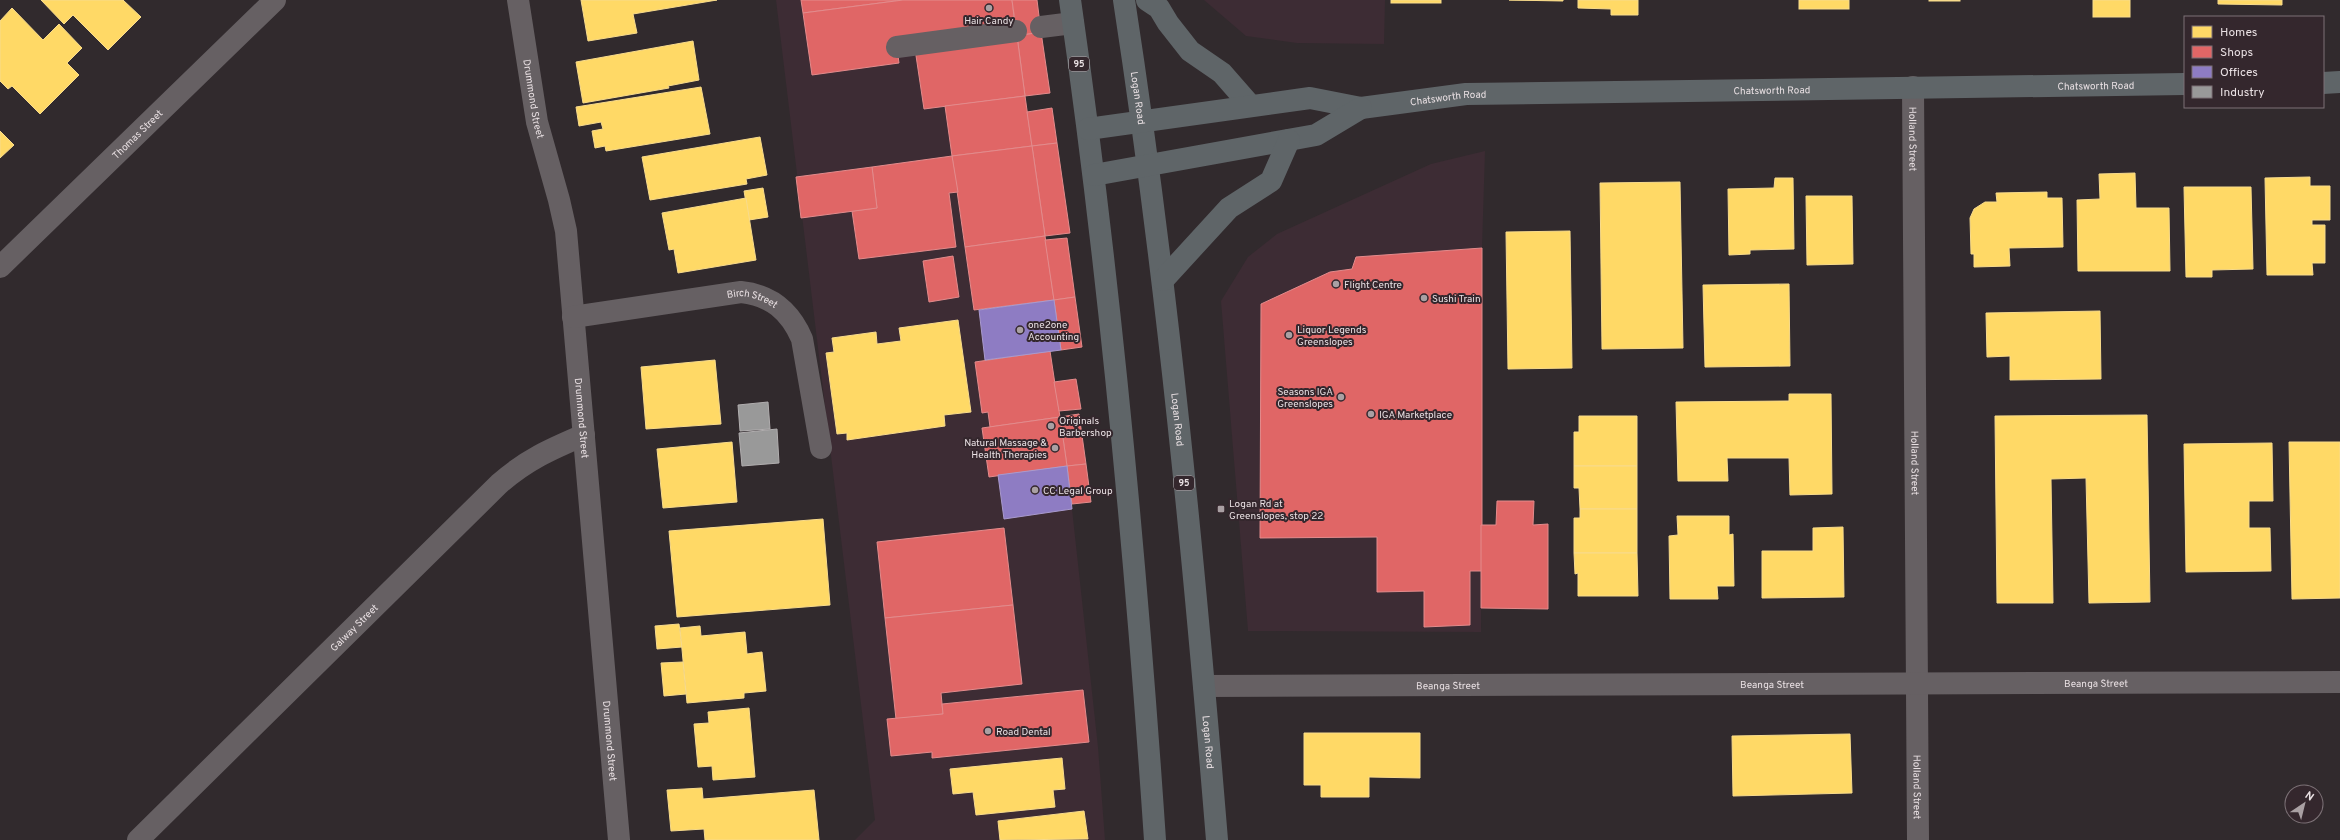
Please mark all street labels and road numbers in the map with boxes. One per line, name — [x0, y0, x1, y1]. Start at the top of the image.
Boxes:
road number: 95 — [1069, 57, 1089, 71]
street label: Drummond Street — [519, 58, 546, 141]
street label: Logan Road — [1127, 71, 1147, 126]
street label: Chatsworth Road — [2057, 80, 2135, 94]
street label: Chatsworth Road — [1733, 84, 1811, 98]
street label: Chatsworth Road — [1409, 89, 1487, 109]
street label: Thomas Street — [110, 107, 166, 163]
street label: Holland Street — [1905, 107, 1919, 172]
street label: Birch Street — [726, 287, 780, 312]
street label: Drummond Street — [571, 377, 591, 459]
street label: Logan Road — [1167, 392, 1186, 447]
street label: Holland Street — [1907, 431, 1921, 496]
road number: 95 — [1174, 476, 1194, 490]
street label: Galway Street — [328, 602, 382, 655]
street label: Beanga Street — [2064, 678, 2128, 691]
street label: Beanga Street — [1740, 679, 1804, 692]
street label: Beanga Street — [1416, 680, 1480, 693]
street label: Drummond Street — [599, 700, 619, 782]
street label: Logan Road — [1199, 715, 1216, 769]
street label: Holland Street — [1909, 755, 1923, 820]

